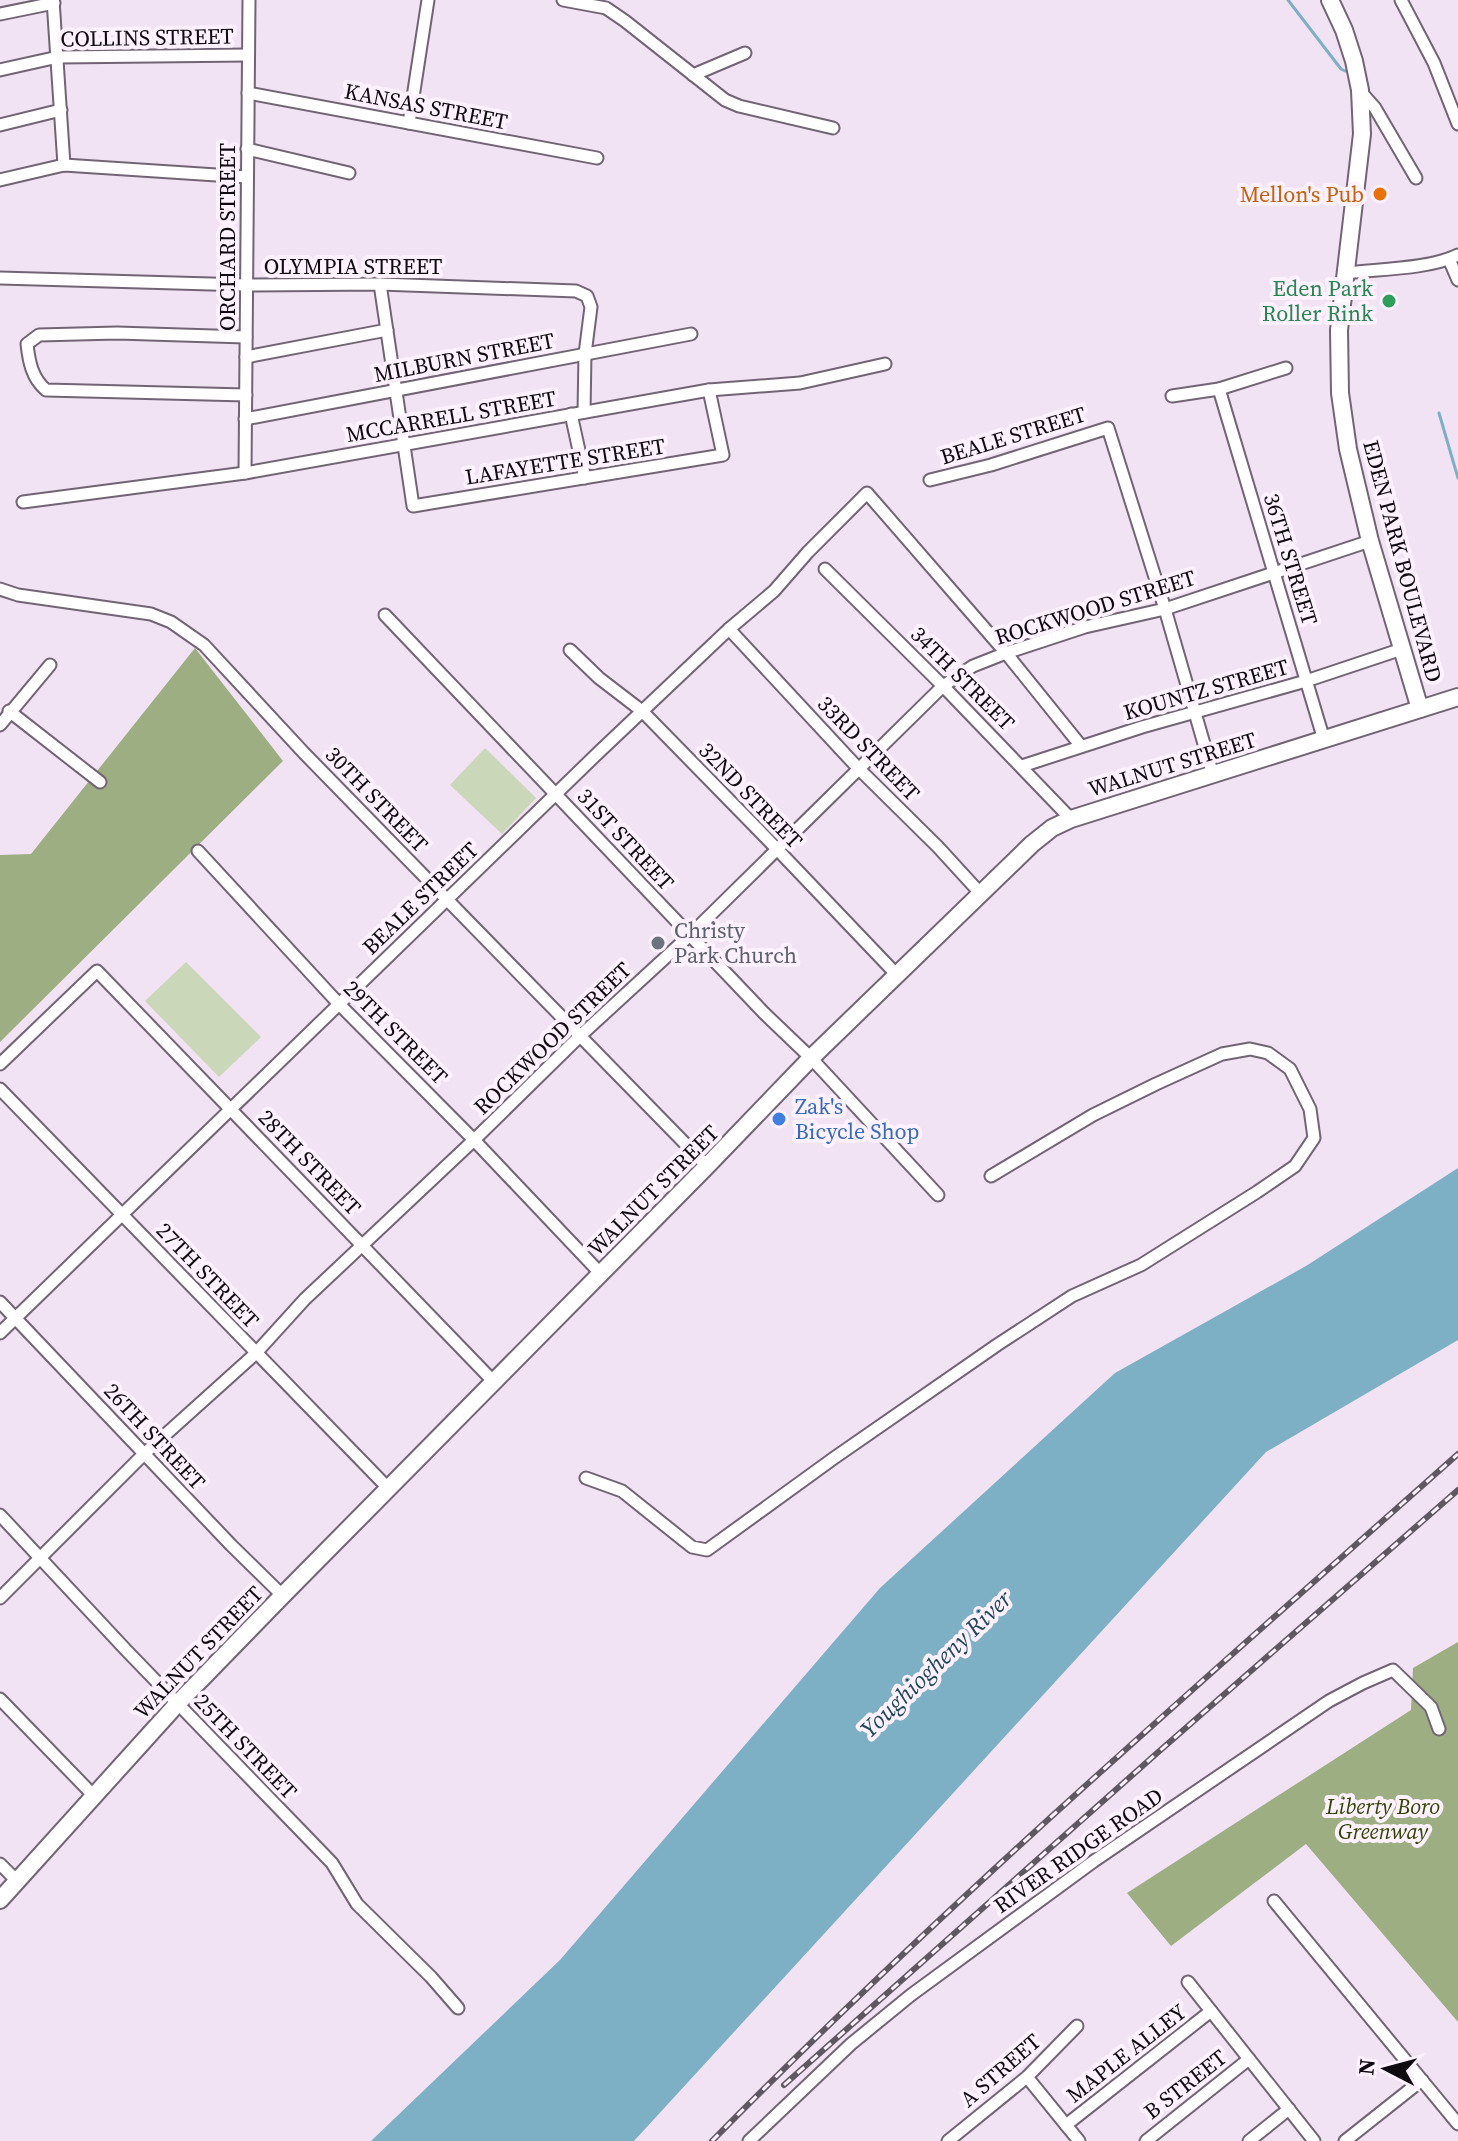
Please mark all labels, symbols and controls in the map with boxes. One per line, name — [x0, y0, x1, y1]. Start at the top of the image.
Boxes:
street label: COLLINS STREET — [60, 20, 234, 54]
street label: KANSAS STREET — [342, 75, 510, 137]
street label: ORCHARD STREET — [212, 143, 242, 331]
place label: Mellon's Pub — [1240, 179, 1364, 209]
marker: Mellon's Pub — [1371, 185, 1389, 203]
street label: OLYMPIA STREET — [264, 251, 442, 281]
place label: Eden Park Roller Rink — [1262, 273, 1374, 328]
marker: Eden Park Roller Rink — [1380, 292, 1398, 310]
street label: MILBURN STREET — [371, 325, 557, 389]
street label: MCCARRELL STREET — [344, 383, 558, 449]
street label: BEALE STREET — [937, 399, 1089, 471]
street label: LAFAYETTE STREET — [463, 430, 667, 492]
street label: EDEN PARK BOULEVARD — [1356, 437, 1450, 685]
street label: 36TH STREET — [1257, 489, 1325, 629]
street label: ROCKWOOD STREET — [991, 562, 1199, 652]
street label: 34TH STREET — [904, 619, 1022, 737]
street label: KOUNTZ STREET — [1120, 651, 1292, 727]
street label: 33RD STREET — [811, 689, 927, 807]
street label: WALNUT STREET — [1084, 724, 1260, 804]
street label: 32ND STREET — [693, 735, 809, 855]
street label: 30TH STREET — [319, 740, 435, 858]
street label: 31ST STREET — [571, 781, 681, 897]
street label: BEALE STREET — [355, 835, 485, 961]
place label: Christy Park Church — [674, 915, 797, 970]
marker: Christy Park Church — [649, 934, 667, 952]
street label: ROCKWOOD STREET — [467, 955, 637, 1121]
street label: 29TH STREET — [337, 973, 455, 1091]
place label: Zak's Bicycle Shop — [795, 1091, 919, 1146]
street label: 28TH STREET — [252, 1103, 368, 1221]
marker: Zak's Bicycle Shop — [770, 1110, 788, 1128]
street label: WALNUT STREET — [581, 1118, 725, 1262]
street label: 27TH STREET — [150, 1216, 266, 1334]
street label: 26TH STREET — [98, 1376, 212, 1496]
street label: WALNUT STREET — [127, 1579, 269, 1725]
water label: Youghiogheny River — [853, 1582, 1020, 1745]
street label: 25TH STREET — [188, 1687, 304, 1805]
street label: RIVER RIDGE ROAD — [987, 1780, 1169, 1920]
park label: Liberty Boro Greenway — [1325, 1791, 1440, 1846]
street label: MAPLE ALLEY — [1060, 1997, 1192, 2109]
street label: A STREET — [953, 2026, 1047, 2114]
north arrow — [1346, 2029, 1426, 2109]
street label: B STREET — [1137, 2042, 1233, 2126]
text: N — [1350, 2057, 1382, 2076]

